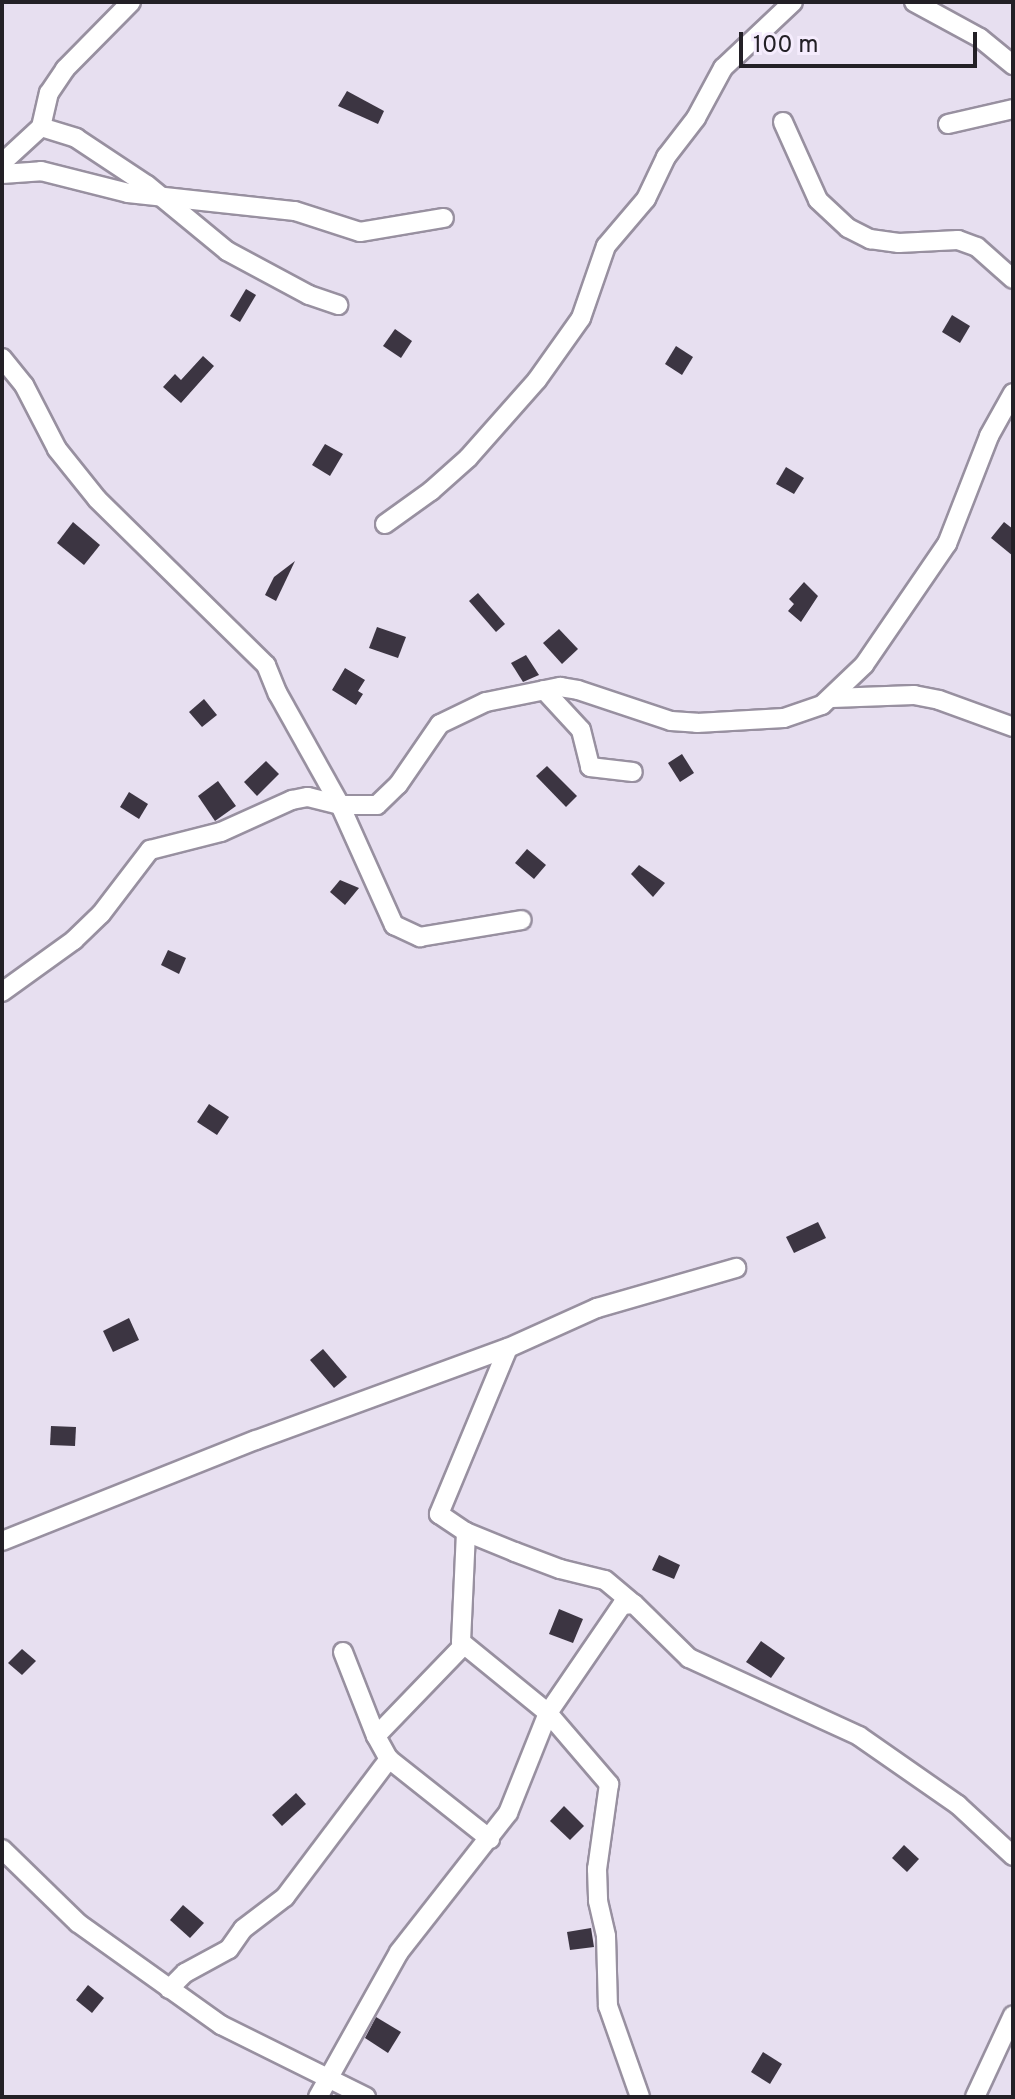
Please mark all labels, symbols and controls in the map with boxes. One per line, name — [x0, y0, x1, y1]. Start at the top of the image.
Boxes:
scale bar — [743, 16, 981, 66]
text: 100 m — [753, 31, 819, 61]

